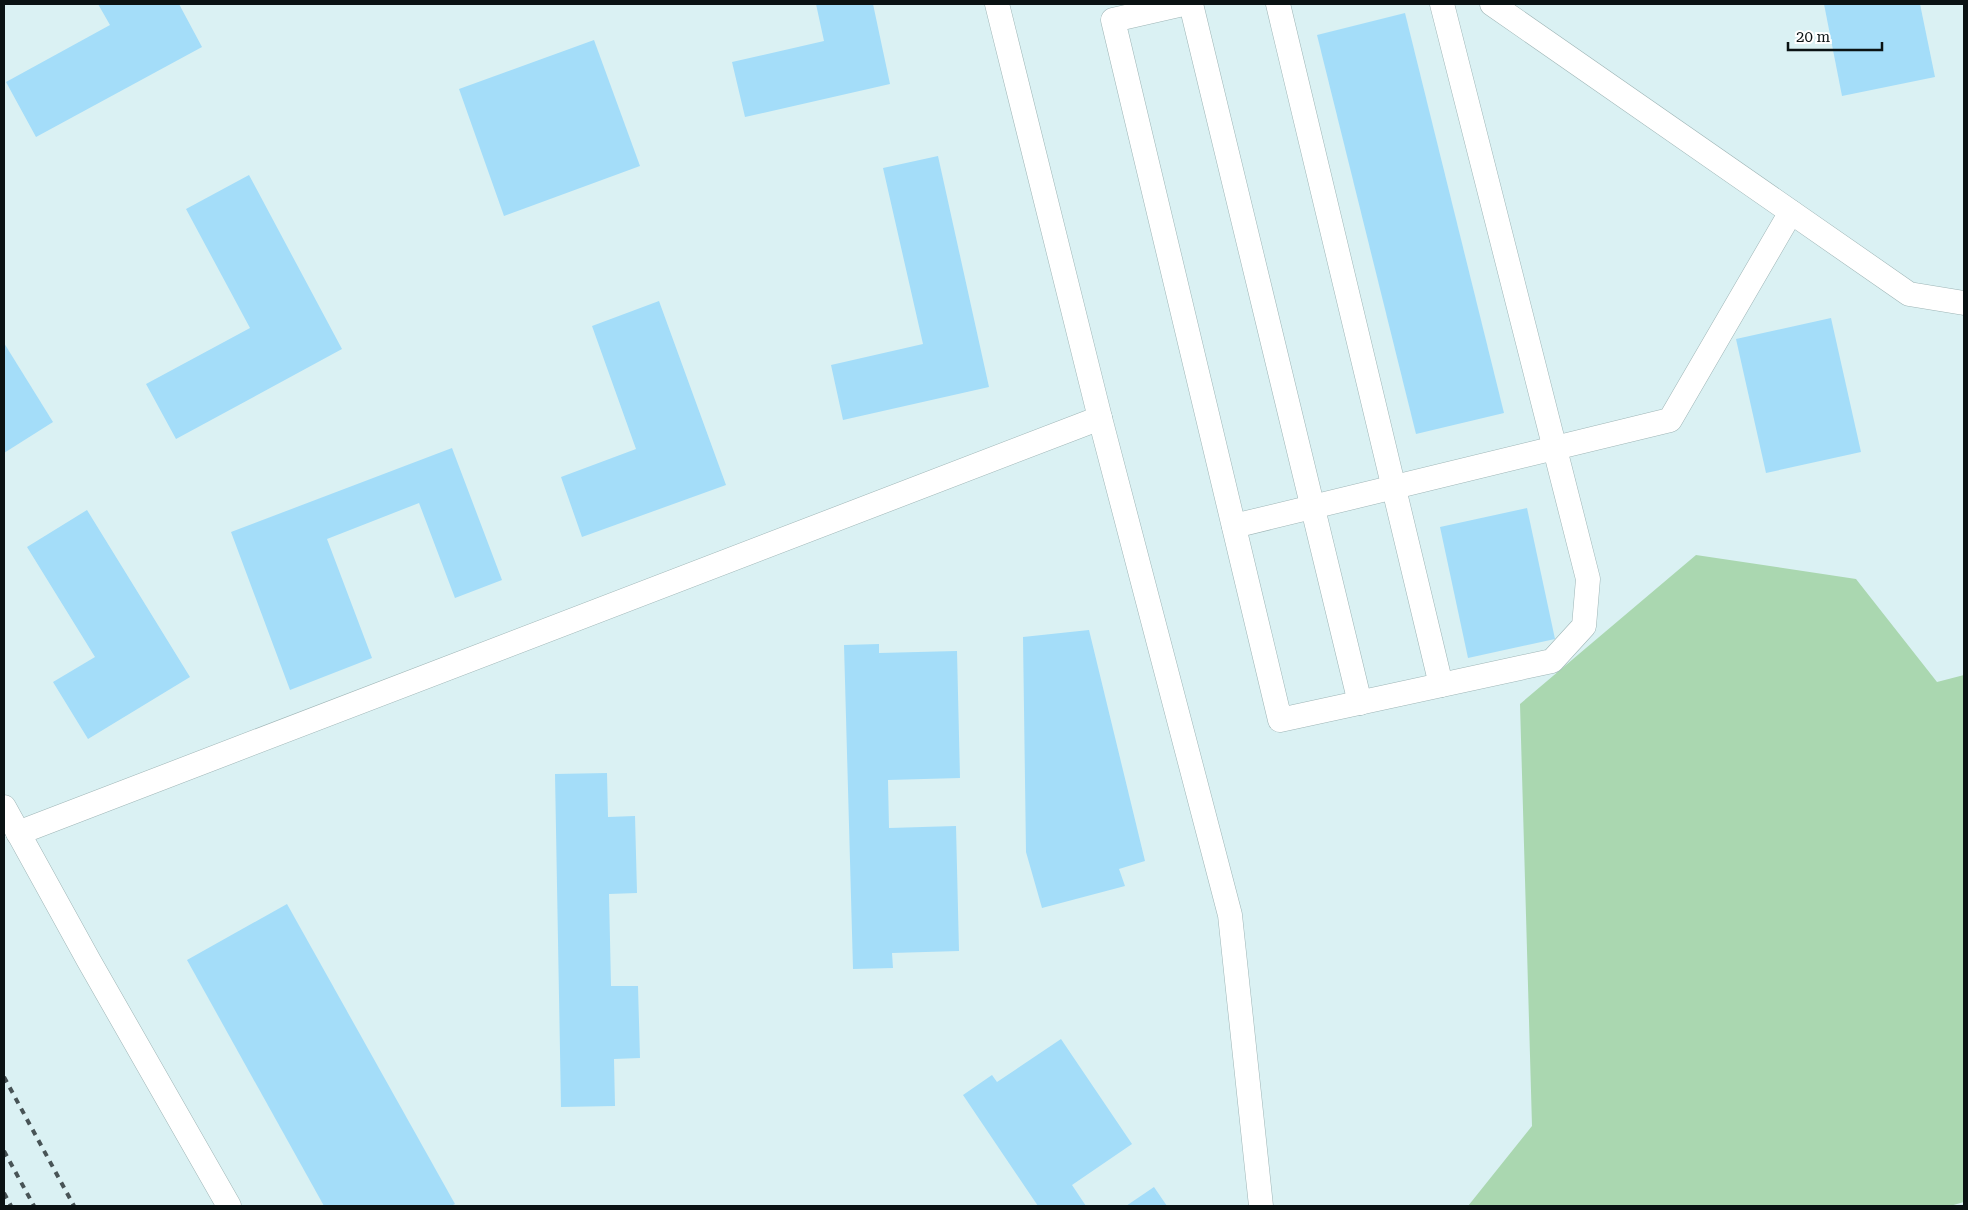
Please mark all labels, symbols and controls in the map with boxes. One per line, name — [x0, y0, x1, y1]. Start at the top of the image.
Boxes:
scale bar — [1788, 20, 1882, 52]
text: 20 m — [1796, 28, 1831, 46]

